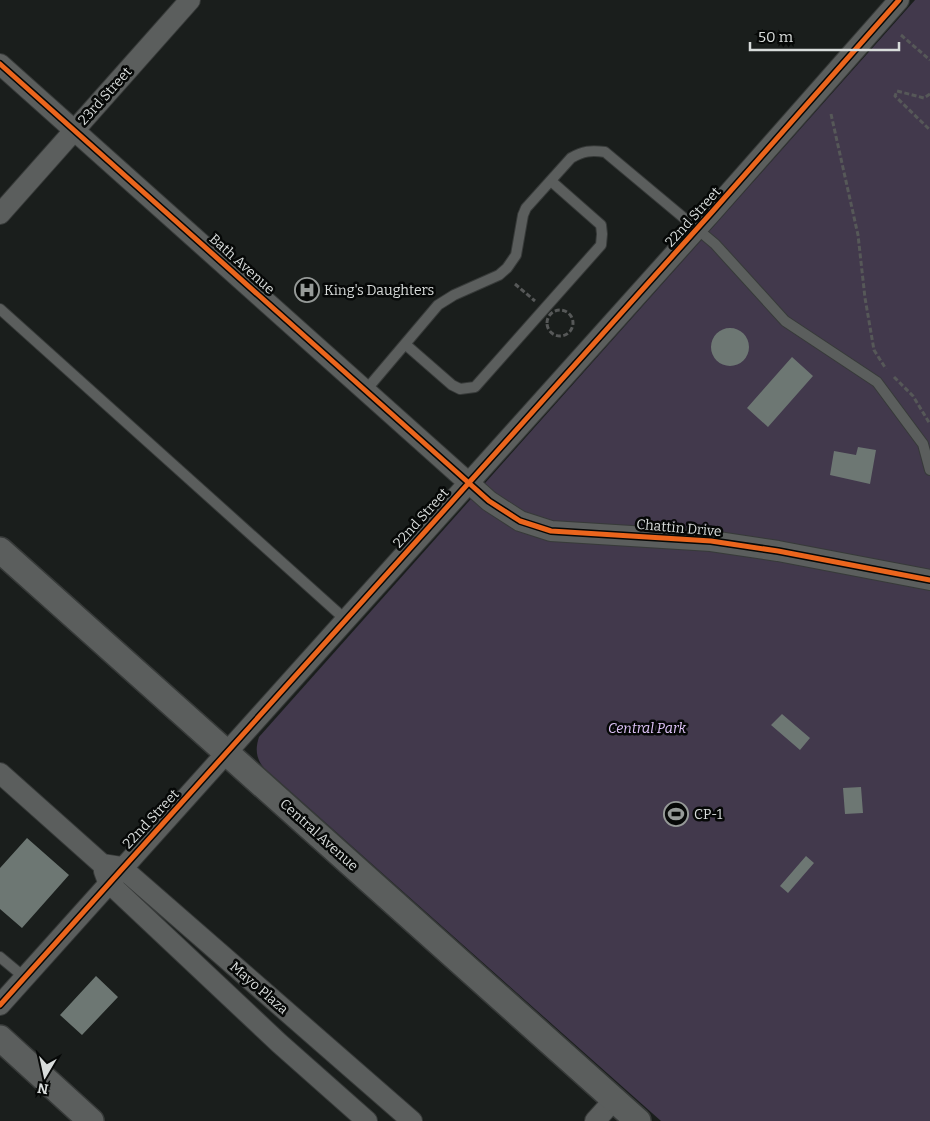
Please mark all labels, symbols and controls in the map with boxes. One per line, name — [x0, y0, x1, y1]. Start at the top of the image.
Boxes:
scale bar — [750, 20, 899, 52]
text: 50 m — [758, 28, 794, 46]
street label: 23rd Street — [75, 64, 135, 128]
street label: 22nd Street — [662, 184, 724, 250]
street label: Bath Avenue — [206, 230, 278, 298]
hospital icon: King's Daughters — [294, 277, 320, 303]
place label: King's Daughters — [324, 282, 434, 299]
street label: 22nd Street — [390, 485, 452, 551]
street label: Chattin Drive — [636, 516, 722, 540]
park label: Central Park — [608, 720, 686, 737]
street label: 22nd Street — [119, 786, 183, 852]
street label: Central Avenue — [276, 795, 362, 875]
sports icon: CP-1 — [663, 801, 689, 827]
place label: CP-1 — [694, 806, 723, 823]
street label: Mayo Plaza — [226, 958, 292, 1018]
north arrow — [20, 1051, 70, 1101]
text: N — [36, 1079, 50, 1098]

